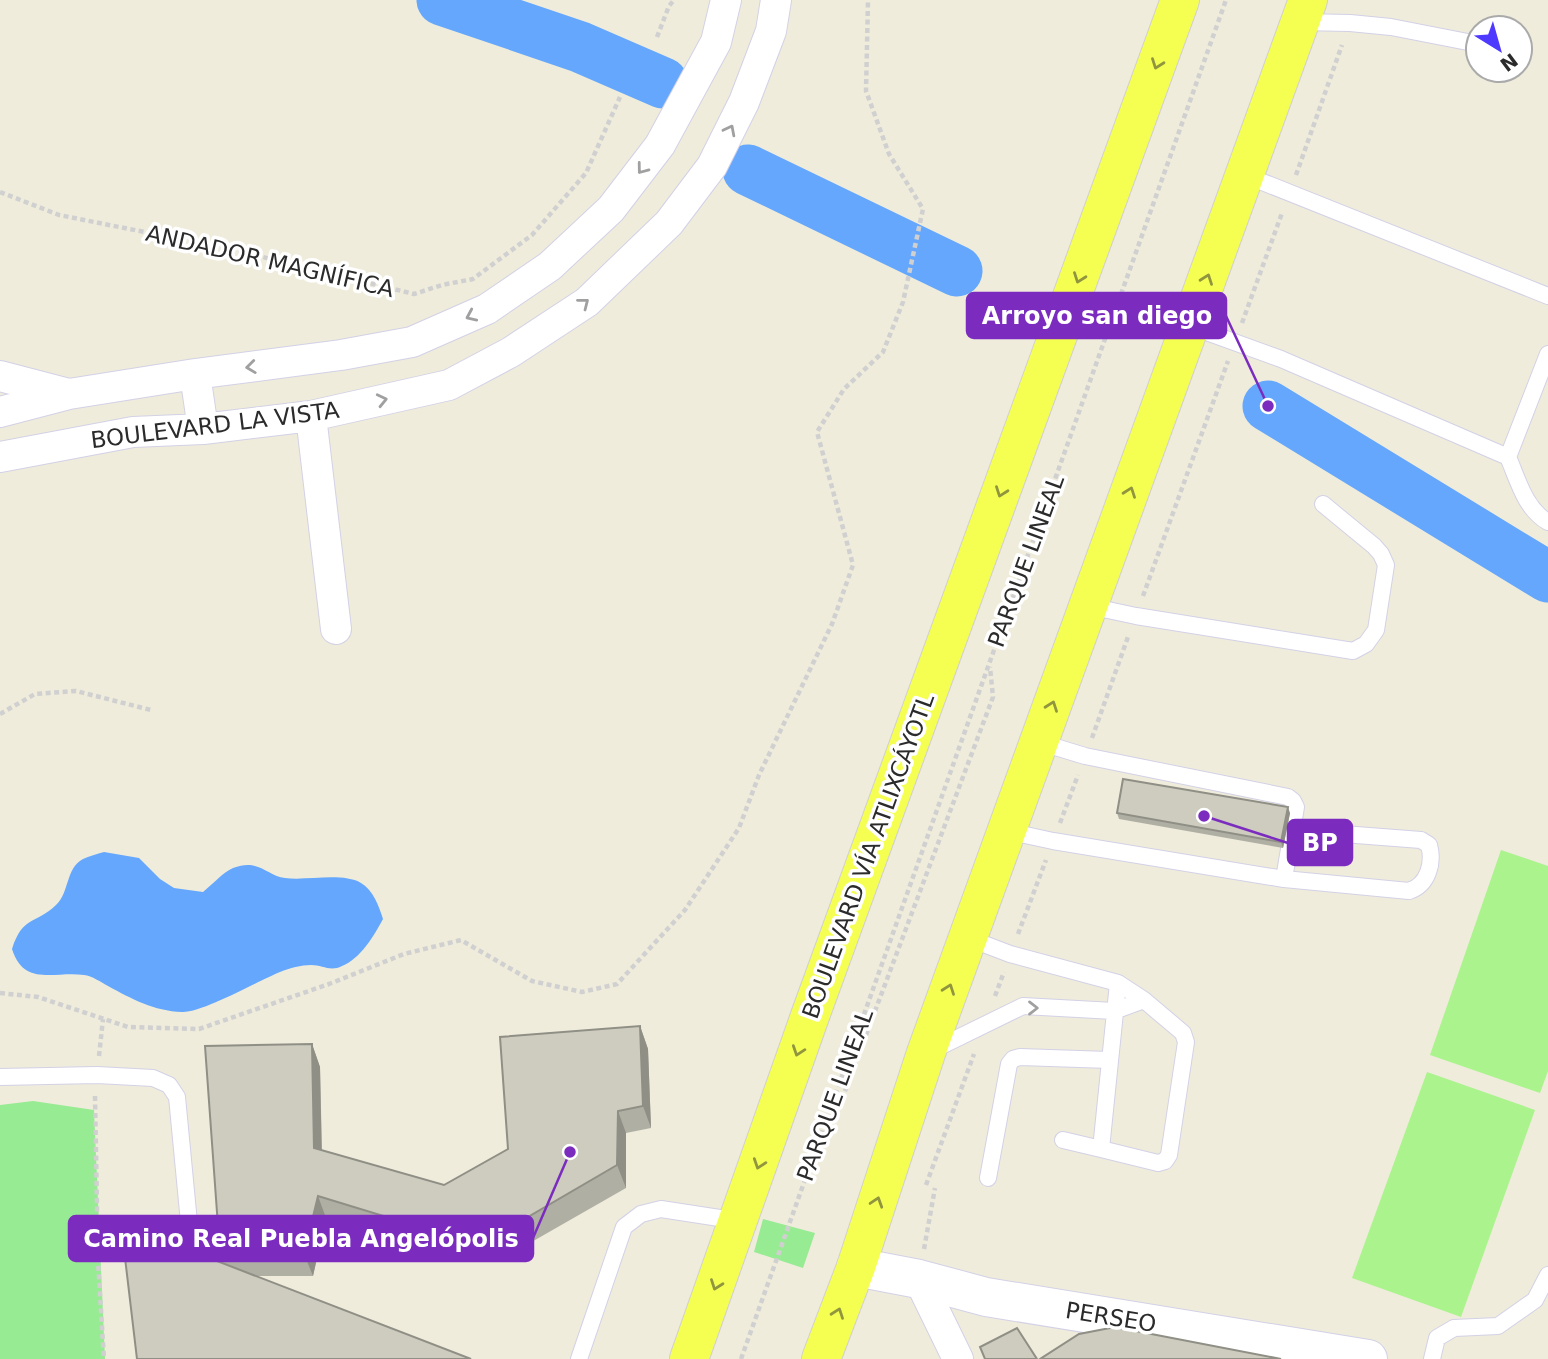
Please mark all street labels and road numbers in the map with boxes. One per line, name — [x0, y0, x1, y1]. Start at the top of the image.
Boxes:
street label: ANDADOR MAGNÍFICA — [143, 219, 397, 302]
street label: BOULEVARD LA VISTA — [89, 397, 341, 453]
street label: PARQUE LINEAL — [983, 471, 1069, 650]
street label: BOULEVARD VÍA ATLIXCÁYOTL — [796, 690, 939, 1022]
street label: PARQUE LINEAL — [792, 1005, 878, 1184]
street label: PERSEO — [1064, 1297, 1158, 1337]

